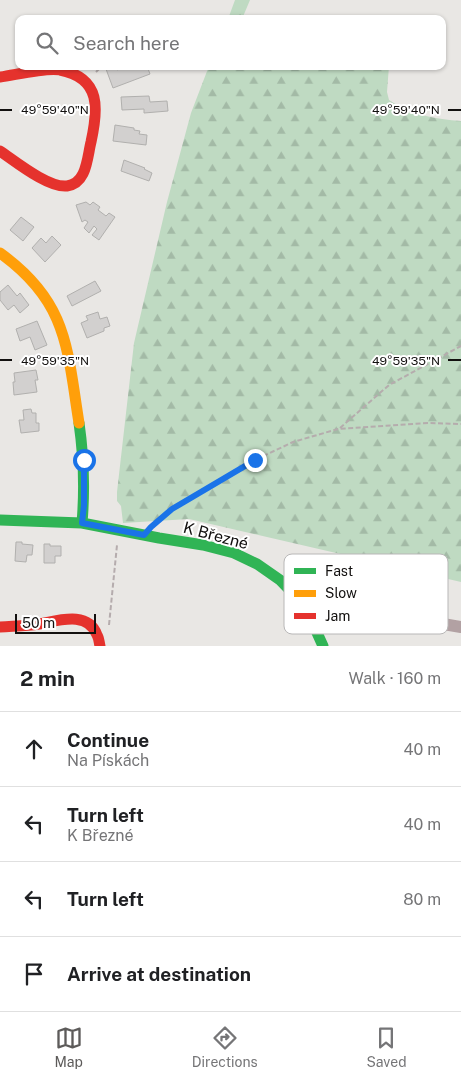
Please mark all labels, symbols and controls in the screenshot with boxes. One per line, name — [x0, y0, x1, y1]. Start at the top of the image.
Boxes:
search box — [15, 15, 446, 70]
icon: search — [33, 29, 61, 57]
text: Search here — [73, 32, 180, 54]
text: 49°59'40"N — [21, 103, 89, 117]
text: 49°59'40"N — [372, 103, 440, 117]
text: 49°59'35"N — [21, 354, 89, 368]
text: 49°59'35"N — [372, 354, 440, 368]
route start — [73, 449, 96, 472]
route end — [244, 449, 267, 472]
street label: K Březné — [181, 518, 250, 553]
legend — [284, 554, 448, 634]
text: Fast — [325, 563, 353, 579]
text: Slow — [325, 585, 357, 601]
text: Jam — [325, 608, 350, 624]
scale bar — [15, 611, 96, 634]
text: 50 m — [22, 615, 55, 631]
text: 2 min — [20, 666, 75, 691]
text: Walk · 160 m — [349, 669, 441, 688]
text: Continue — [67, 729, 149, 751]
icon: ahead — [20, 735, 48, 763]
text: 40 m — [403, 740, 441, 759]
text: Na Pískách — [67, 751, 149, 770]
text: Turn left — [67, 804, 144, 826]
icon: left — [20, 810, 48, 838]
text: 40 m — [403, 815, 441, 834]
text: K Březné — [67, 826, 134, 845]
icon: left — [20, 885, 48, 913]
text: Turn left — [67, 888, 144, 910]
text: 80 m — [403, 890, 441, 909]
icon: arrive — [20, 960, 48, 988]
text: Arrive at destination — [67, 963, 251, 985]
tab: Map — [54, 1024, 83, 1070]
tab: Directions — [192, 1024, 258, 1070]
tab: Saved — [366, 1024, 407, 1070]

